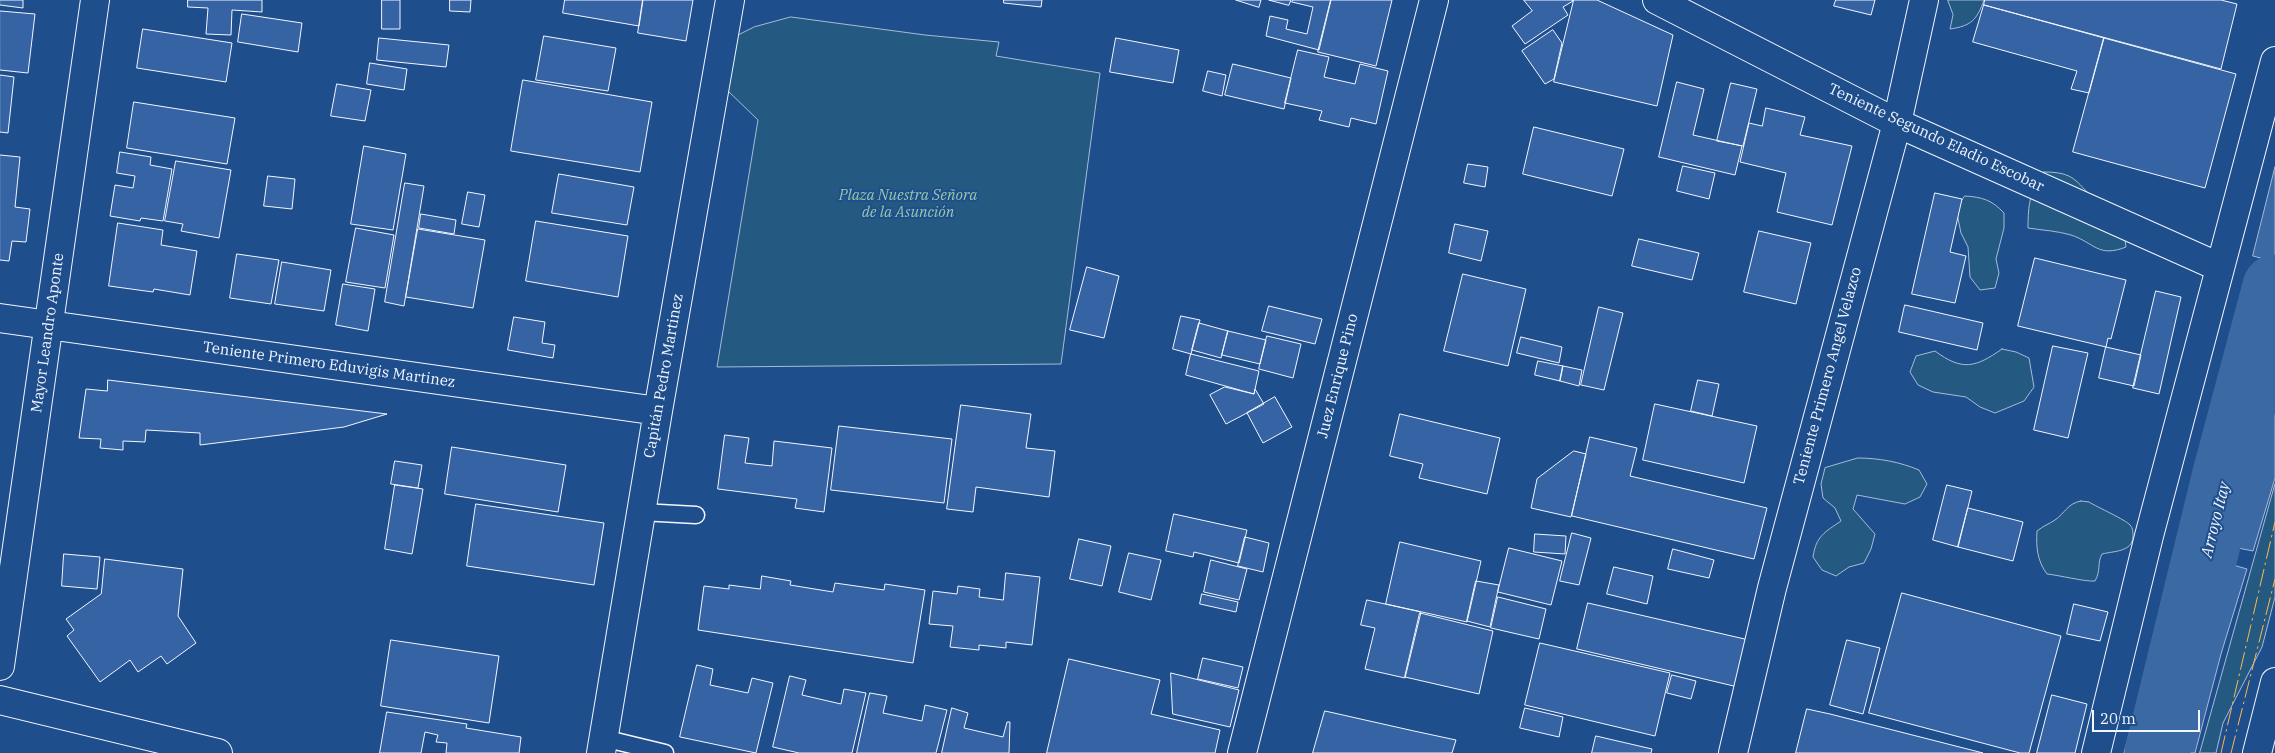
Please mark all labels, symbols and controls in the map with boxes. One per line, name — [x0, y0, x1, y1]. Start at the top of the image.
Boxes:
street label: Teniente Segundo Eladio Escobar — [1825, 80, 2047, 196]
park label: Plaza Nuestra Señora de la Asunción — [839, 187, 977, 222]
street label: Mayor Leandro Aponte — [28, 252, 68, 414]
street label: Teniente Primero Angel Velazco — [1790, 265, 1866, 487]
street label: Capitán Pedro Martinez — [641, 292, 687, 460]
street label: Juez Enrique Pino — [1314, 312, 1362, 440]
street label: Teniente Primero Eduvigis Martinez — [202, 338, 456, 392]
water label: Arroyo Itay — [2197, 480, 2235, 560]
scale bar — [2095, 700, 2202, 732]
text: 20 m — [2100, 709, 2136, 728]

